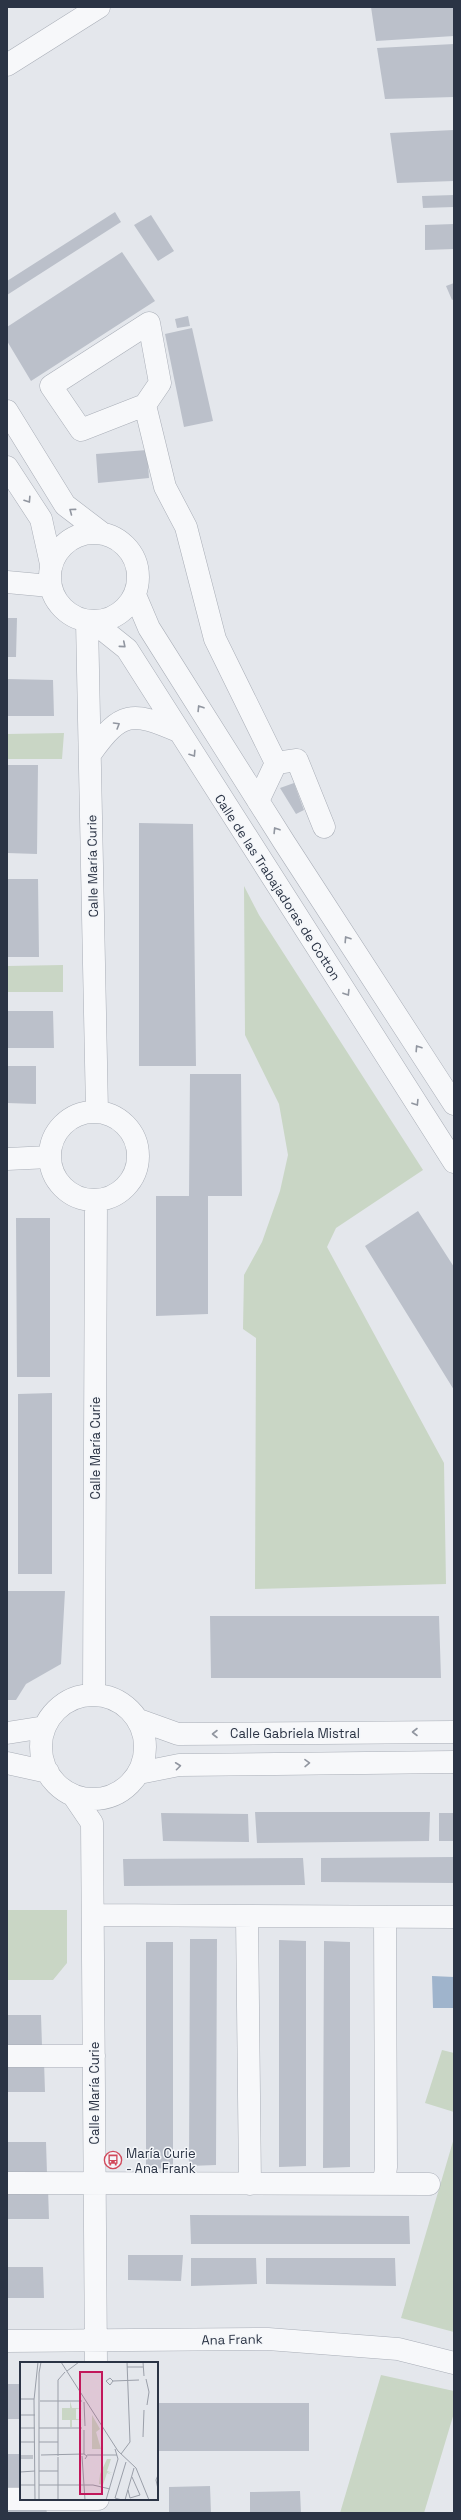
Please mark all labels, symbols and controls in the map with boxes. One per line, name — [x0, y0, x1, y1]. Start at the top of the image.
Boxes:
one-way arrow — [23, 496, 31, 503]
one-way arrow — [70, 508, 77, 515]
one-way arrow — [118, 641, 125, 648]
one-way arrow — [197, 705, 204, 712]
one-way arrow — [113, 722, 120, 729]
one-way arrow — [188, 750, 196, 757]
street label: Calle de las Trabajadoras de Cotton — [211, 791, 344, 984]
street label: Calle María Curie — [83, 814, 102, 918]
one-way arrow — [273, 827, 281, 834]
one-way arrow — [344, 936, 352, 943]
one-way arrow — [342, 989, 349, 996]
one-way arrow — [415, 1045, 422, 1052]
one-way arrow — [412, 1099, 419, 1106]
street label: Calle María Curie — [87, 1397, 104, 1499]
street label: Calle Gabriela Mistral — [230, 1725, 360, 1742]
one-way arrow — [412, 1728, 418, 1736]
one-way arrow — [212, 1729, 218, 1738]
one-way arrow — [304, 1759, 310, 1767]
one-way arrow — [174, 1762, 181, 1771]
street label: Calle María Curie — [86, 2042, 103, 2144]
place label: María Curie - Ana Frank — [126, 2145, 196, 2177]
bus stop icon: María Curie - Ana Frank — [103, 2150, 123, 2170]
street label: Ana Frank — [201, 2330, 263, 2349]
inset map — [20, 2362, 158, 2500]

